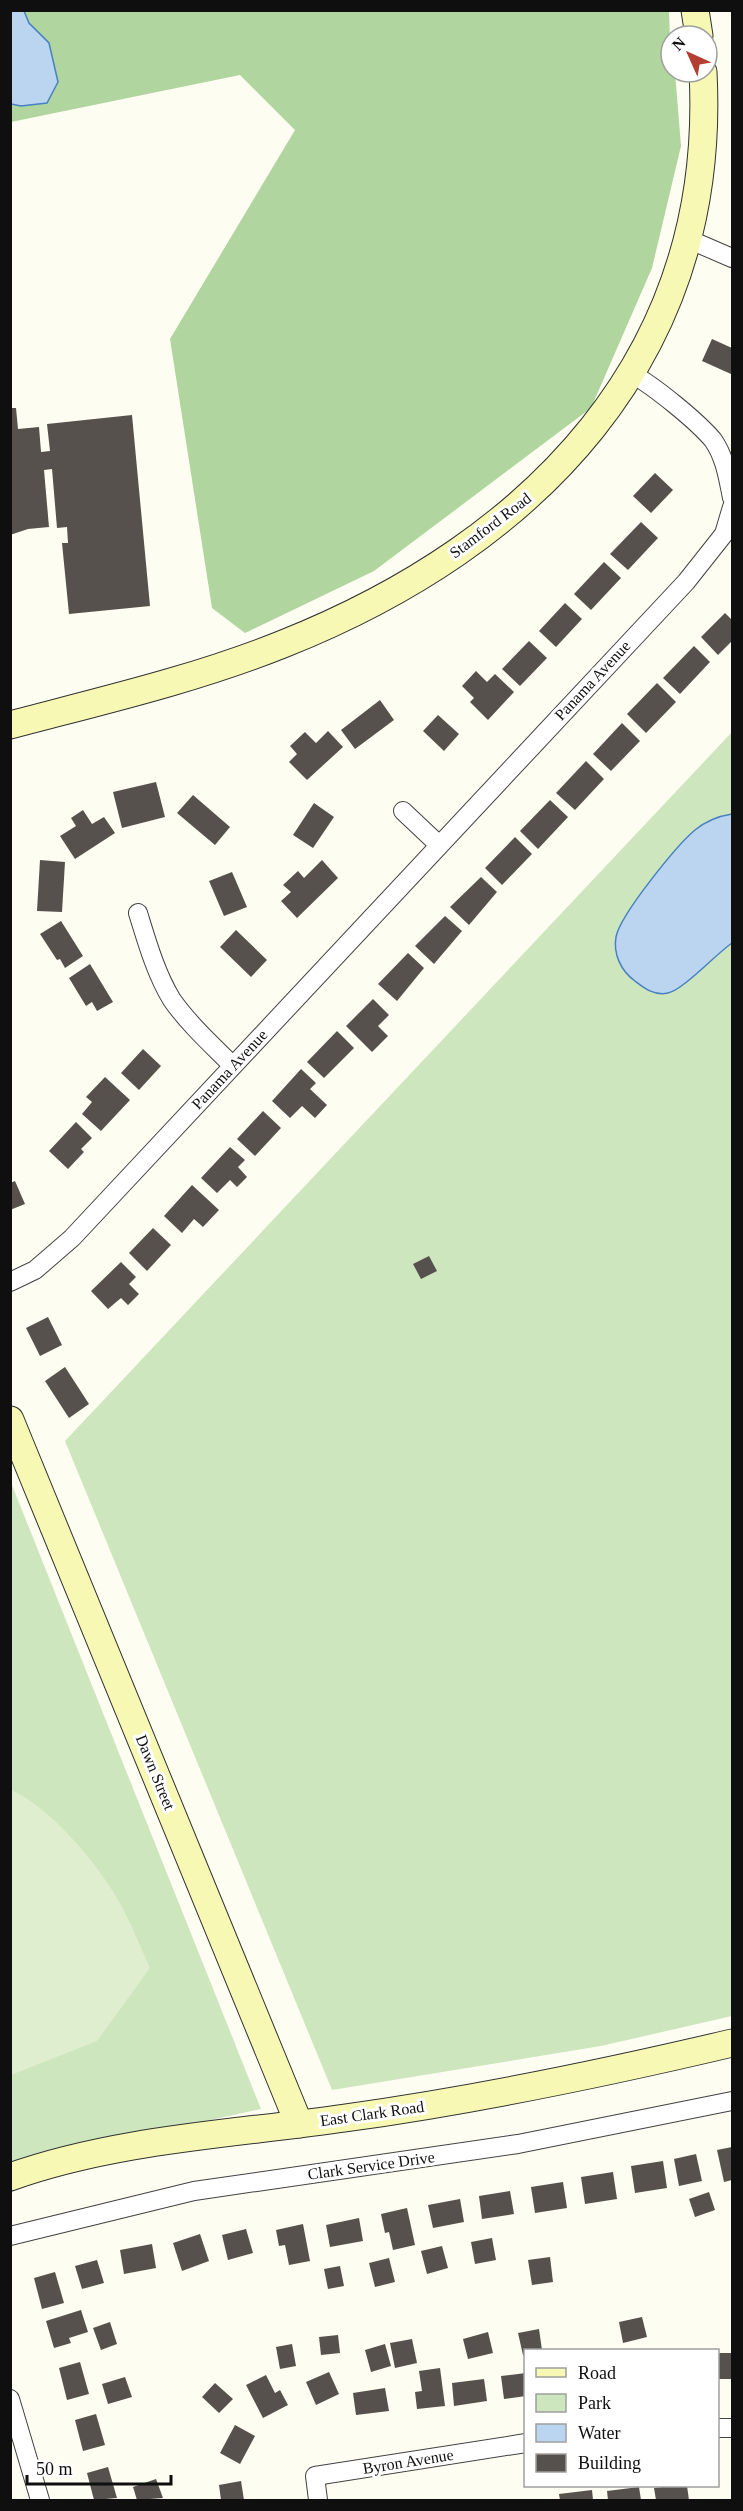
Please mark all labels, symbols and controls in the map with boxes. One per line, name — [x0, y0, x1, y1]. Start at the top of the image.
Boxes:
north arrow — [659, 24, 719, 84]
text: N — [669, 33, 689, 54]
street label: Stamford Road — [446, 489, 534, 561]
street label: Panama Avenue — [551, 637, 633, 724]
street label: Panama Avenue — [188, 1026, 270, 1113]
street label: Dawn Street — [133, 1732, 179, 1813]
street label: East Clark Road — [319, 2098, 425, 2129]
street label: Clark Service Drive — [307, 2148, 436, 2183]
legend — [524, 2349, 719, 2487]
text: Road — [578, 2363, 616, 2383]
text: Park — [578, 2393, 611, 2413]
text: Water — [578, 2423, 621, 2443]
street label: Byron Avenue — [361, 2446, 455, 2478]
scale bar — [27, 2448, 171, 2486]
text: Building — [578, 2453, 641, 2473]
text: 50 m — [36, 2459, 73, 2479]

